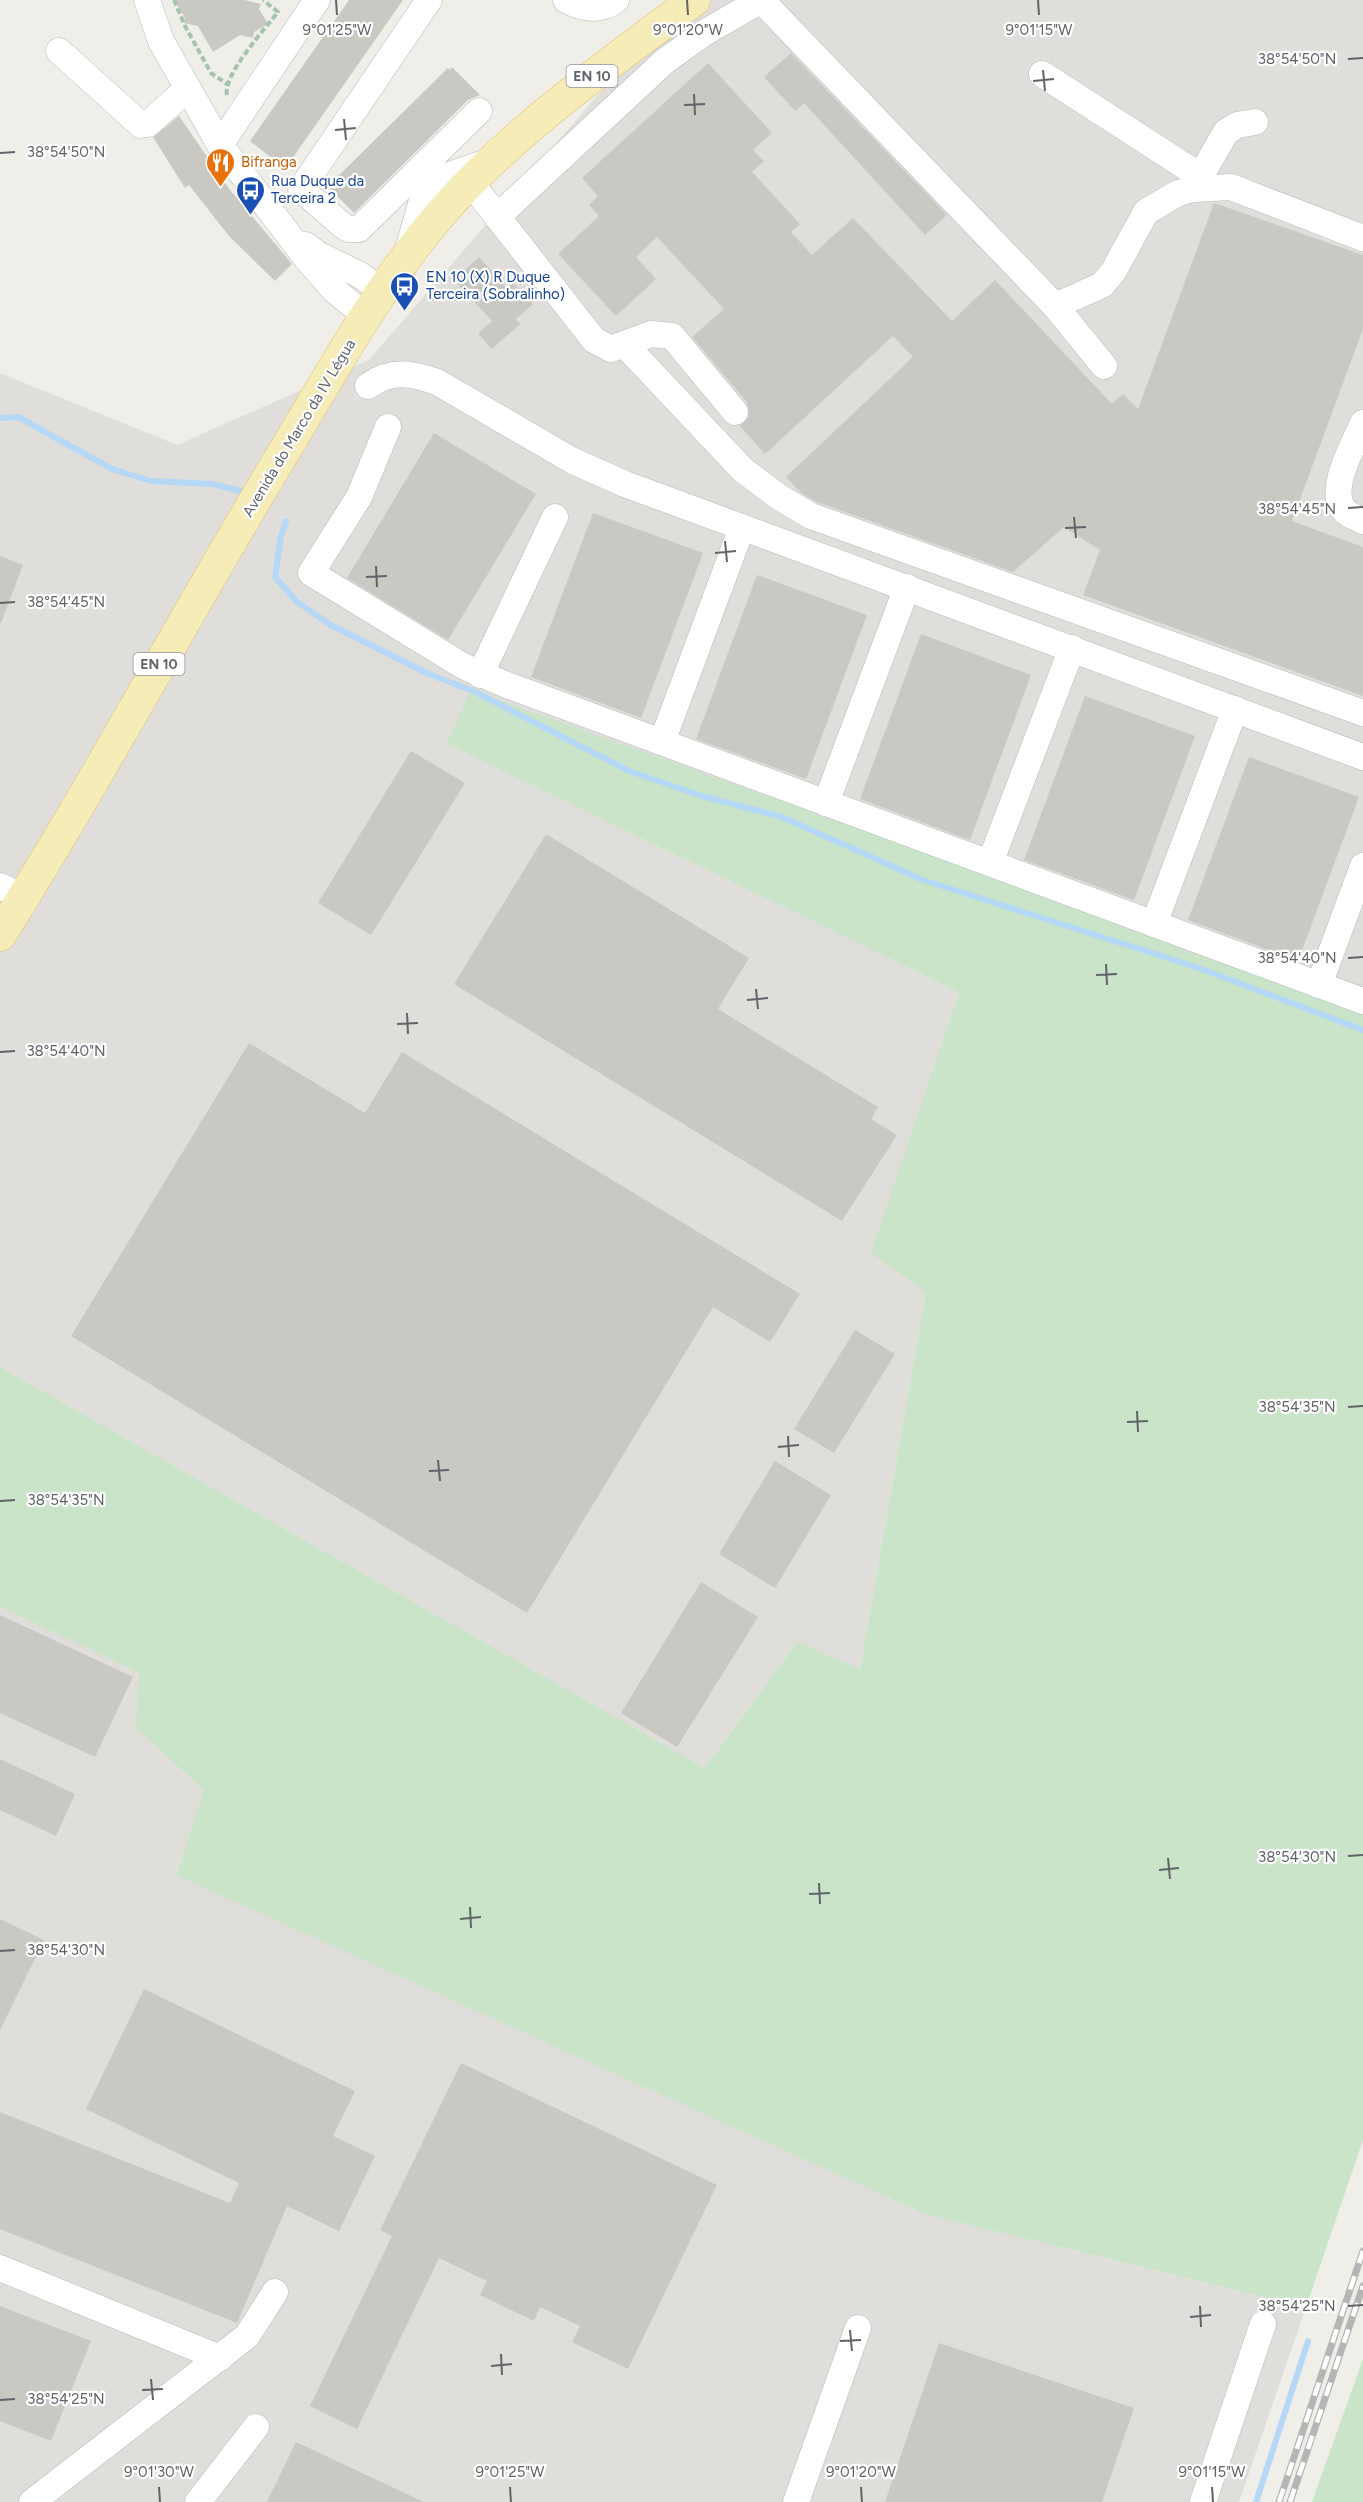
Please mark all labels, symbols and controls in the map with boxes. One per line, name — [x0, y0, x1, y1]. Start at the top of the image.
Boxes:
text: 9°01'25"W — [302, 21, 372, 39]
text: 9°01'20"W — [653, 21, 724, 39]
text: 9°01'15"W — [1006, 21, 1073, 39]
text: 38°54'50"N — [1258, 50, 1336, 68]
road number: EN 10 — [566, 65, 618, 87]
text: 38°54'50"N — [27, 143, 105, 161]
restaurant icon: Bifranga — [204, 146, 236, 188]
place label: Bifranga — [241, 153, 297, 171]
place label: Rua Duque da Terceira 2 — [271, 172, 364, 207]
bus stop icon: Rua Duque da Terceira 2 — [234, 174, 266, 216]
place label: EN 10 (X) R Duque Terceira (Sobralinho) — [426, 268, 565, 303]
bus stop icon: EN 10 (X) R Duque Terceira (Sobralinho) — [389, 270, 421, 312]
street label: Avenida do Marco da IV Légua — [239, 336, 359, 520]
text: 38°54'45"N — [1258, 500, 1336, 518]
text: 38°54'45"N — [27, 593, 105, 611]
road number: EN 10 — [134, 653, 184, 675]
text: 38°54'40"N — [1257, 949, 1337, 967]
text: 38°54'40"N — [26, 1042, 106, 1060]
text: 38°54'35"N — [1258, 1398, 1336, 1416]
text: 38°54'35"N — [27, 1491, 105, 1509]
text: 38°54'30"N — [1258, 1848, 1336, 1866]
text: 38°54'30"N — [27, 1941, 105, 1959]
text: 38°54'25"N — [1258, 2297, 1336, 2315]
text: 38°54'25"N — [27, 2390, 105, 2408]
text: 9°01'30"W — [124, 2463, 195, 2481]
text: 9°01'25"W — [475, 2463, 545, 2481]
text: 9°01'20"W — [826, 2463, 897, 2481]
text: 9°01'15"W — [1179, 2463, 1246, 2481]

